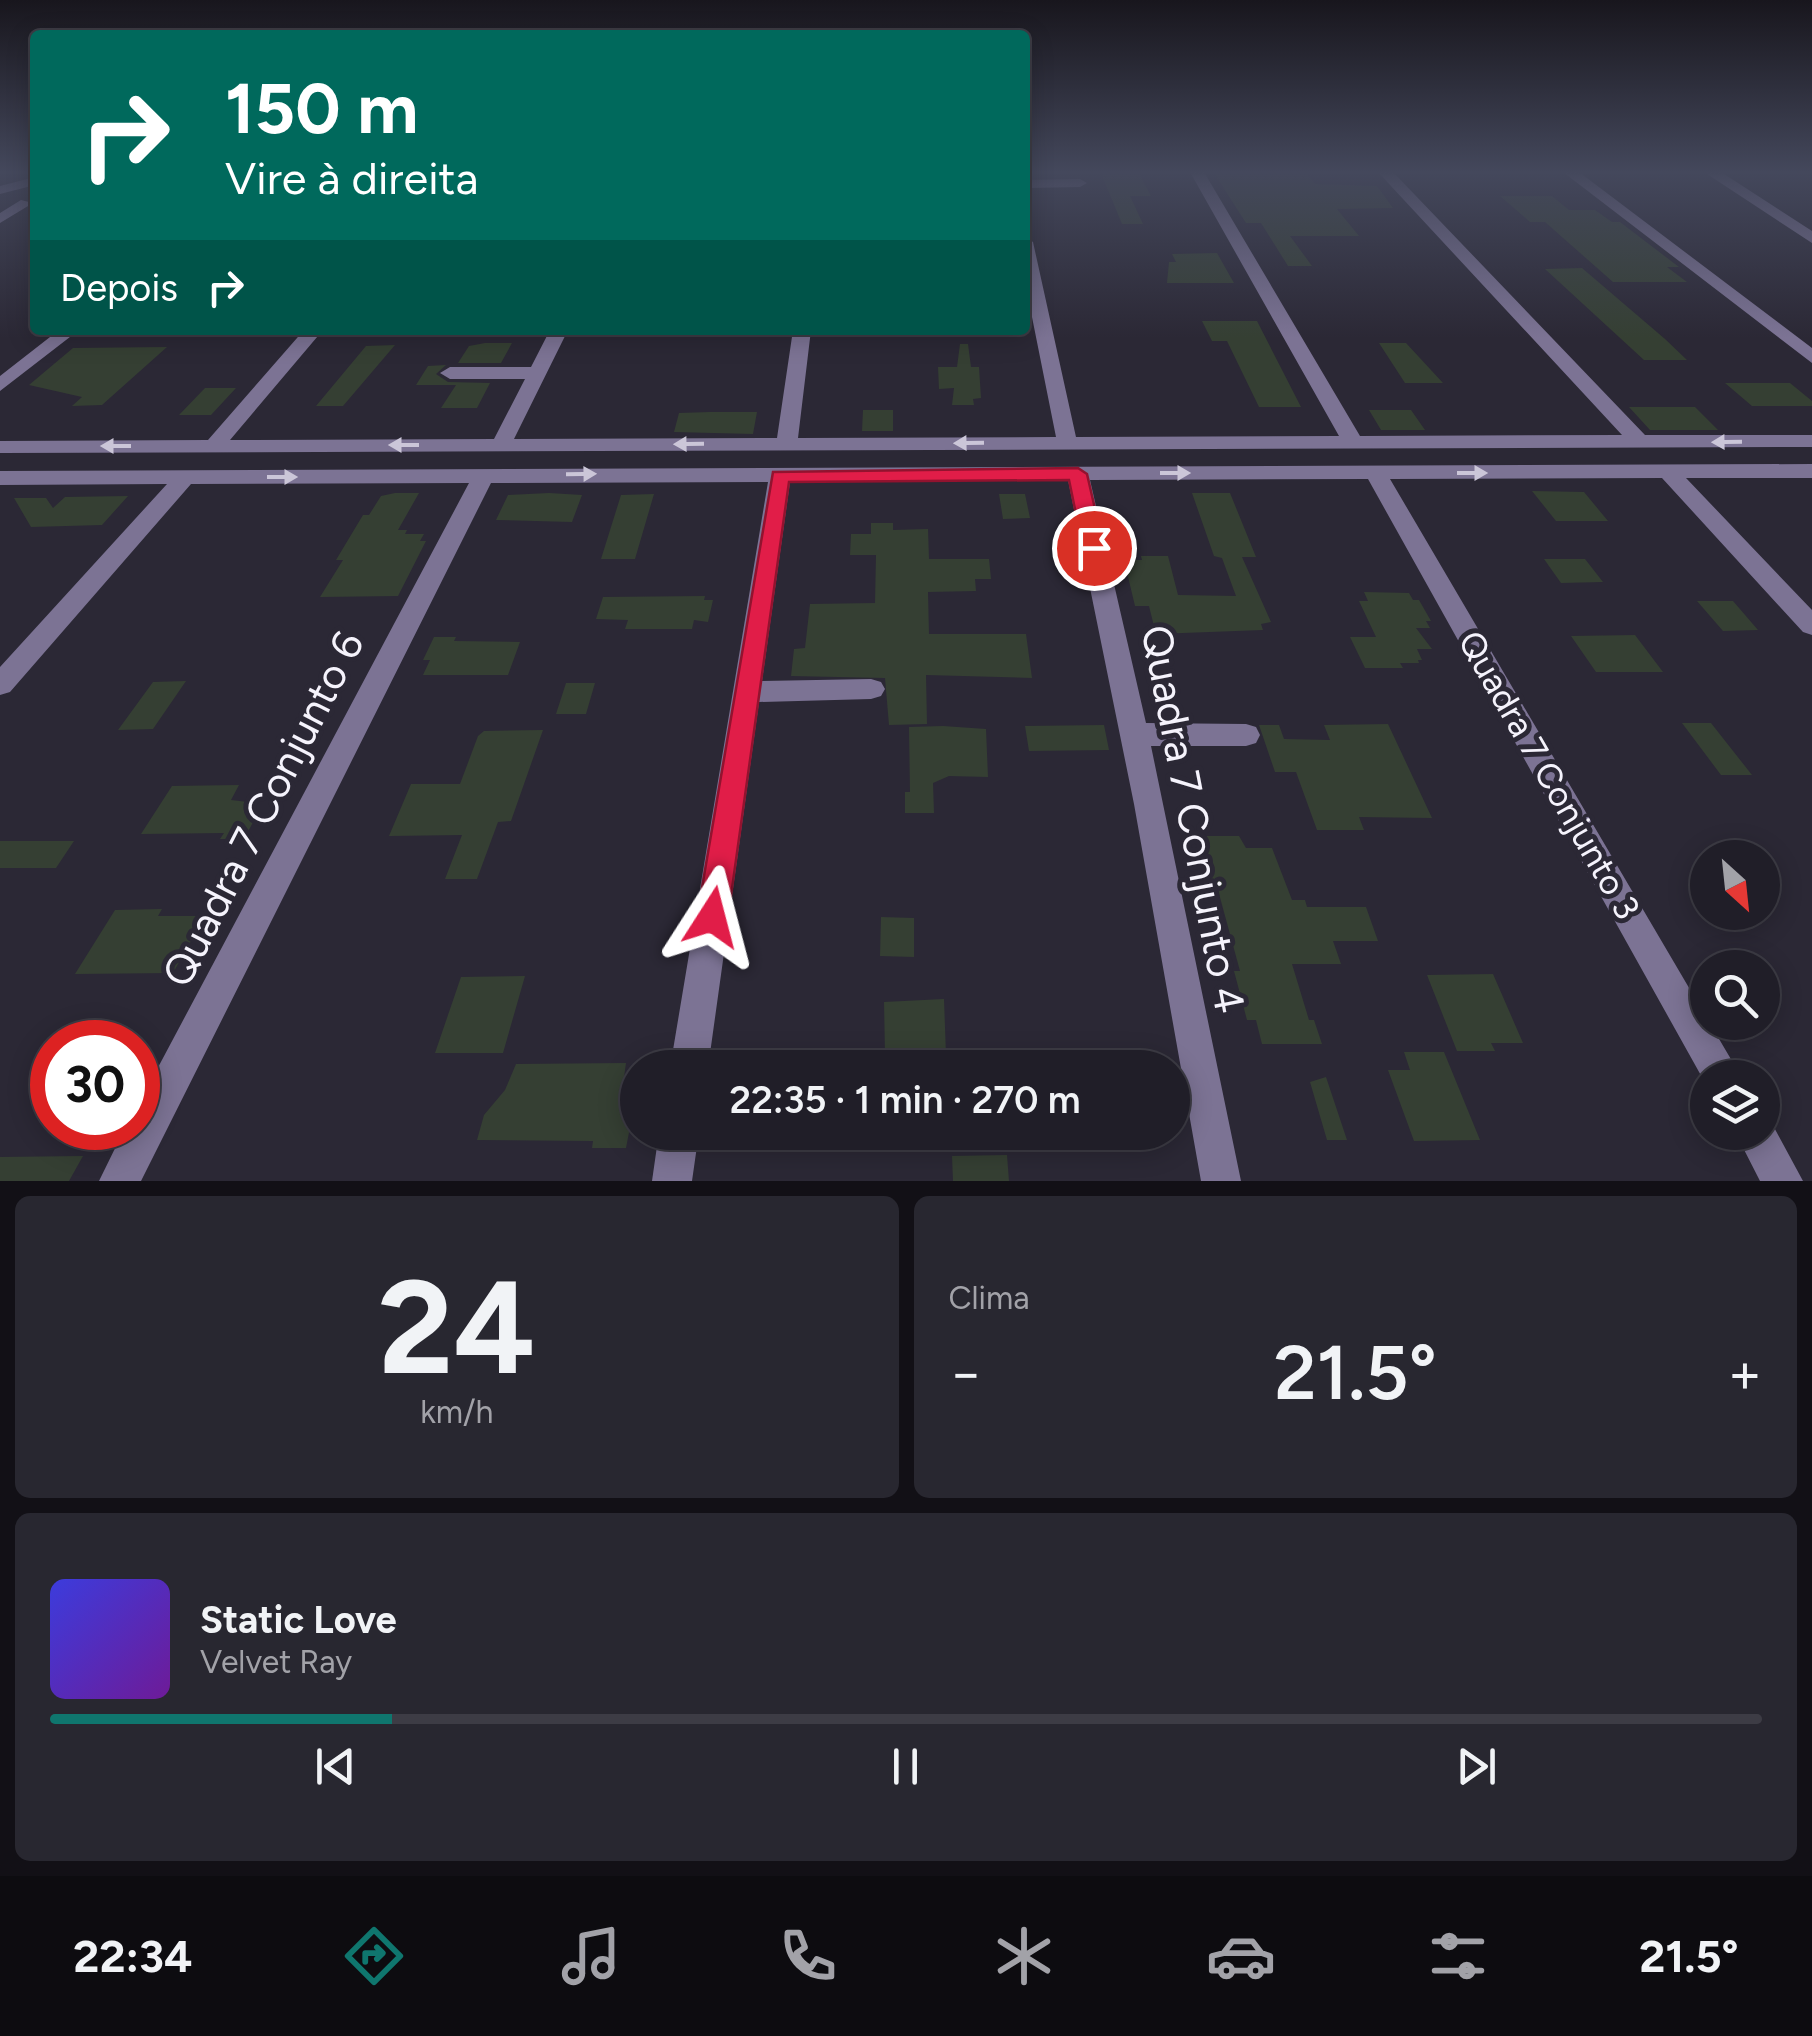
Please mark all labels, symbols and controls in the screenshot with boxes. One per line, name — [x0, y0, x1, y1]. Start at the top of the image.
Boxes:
text: 150 m — [225, 66, 418, 151]
icon: right — [60, 70, 190, 200]
text: Vire à direita — [225, 151, 478, 205]
icon: right — [198, 260, 253, 315]
text: Depois — [60, 265, 178, 311]
one-way arrow — [953, 435, 985, 451]
one-way arrow — [1711, 435, 1743, 451]
one-way arrow — [673, 436, 705, 452]
one-way arrow — [387, 437, 419, 453]
one-way arrow — [100, 438, 132, 454]
one-way arrow — [1160, 465, 1192, 481]
one-way arrow — [1457, 465, 1489, 481]
one-way arrow — [565, 466, 597, 482]
one-way arrow — [267, 469, 299, 485]
pin — [1052, 506, 1137, 591]
icon: arrive — [1067, 521, 1122, 576]
street label: Quadra 7 Conjunto 4 — [1130, 621, 1256, 1017]
street label: Quadra 7 Conjunto 6 — [151, 623, 375, 995]
street label: Quadra 7 Conjunto 3 — [1449, 624, 1649, 926]
north arrow — [1690, 840, 1780, 930]
map controls — [1690, 840, 1780, 1150]
position arrow — [660, 865, 764, 969]
button: search — [1690, 950, 1780, 1040]
speed limit sign: 30 — [30, 1020, 160, 1150]
button: layers — [1690, 1060, 1780, 1150]
text: 22:35 · 1 min · 270 m — [729, 1077, 1081, 1123]
text: 24 — [378, 1250, 536, 1406]
text: Clima — [949, 1279, 1030, 1317]
text: 21.5° — [1274, 1328, 1437, 1418]
text: − — [949, 1340, 983, 1406]
text: + — [1728, 1340, 1762, 1406]
text: km/h — [420, 1393, 493, 1431]
text: Static Love — [200, 1597, 397, 1643]
text: Velvet Ray — [200, 1643, 352, 1681]
icon: previous — [308, 1739, 363, 1794]
icon: pause — [878, 1739, 933, 1794]
icon: next — [1449, 1739, 1504, 1794]
icon: directions — [339, 1921, 409, 1991]
icon: music — [556, 1921, 626, 1991]
icon: phone — [773, 1921, 843, 1991]
icon: climate — [989, 1921, 1059, 1991]
icon: car — [1206, 1921, 1276, 1991]
icon: filters — [1423, 1921, 1493, 1991]
text: 22:34 — [73, 1929, 193, 1983]
text: 21.5° — [1639, 1929, 1739, 1983]

